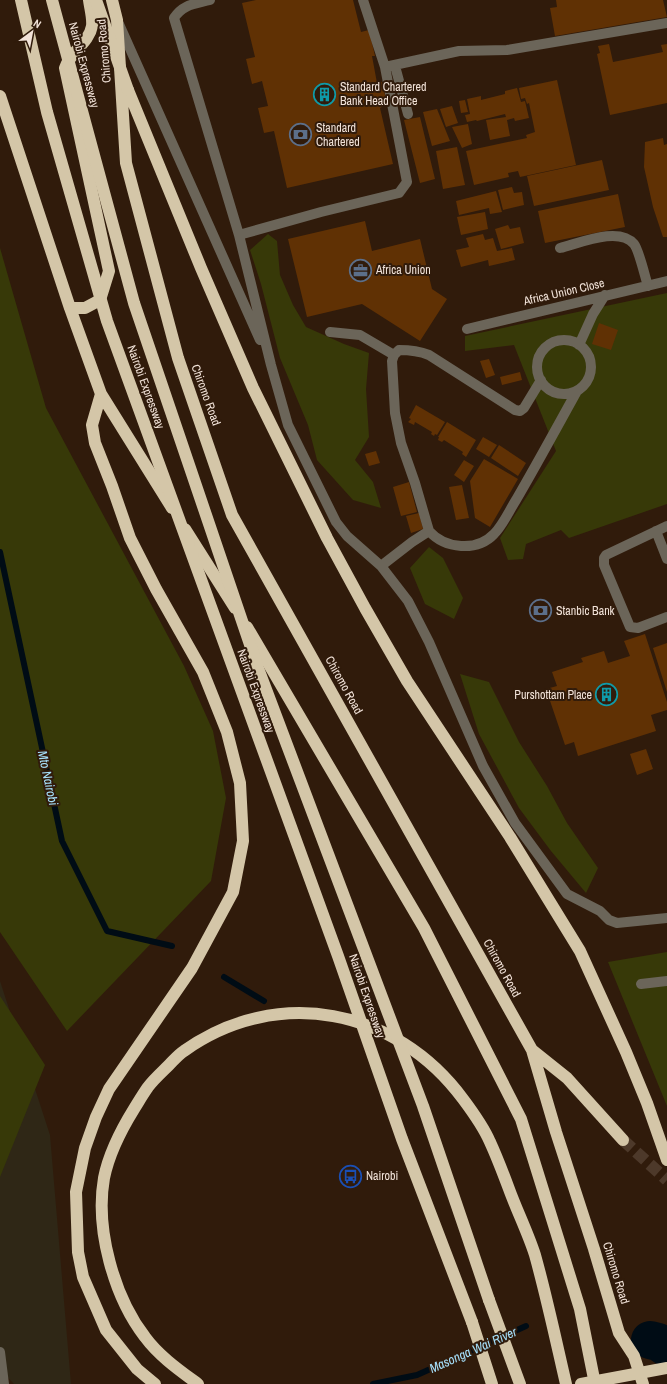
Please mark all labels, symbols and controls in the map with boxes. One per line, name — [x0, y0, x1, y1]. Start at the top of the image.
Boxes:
north arrow — [12, 12, 52, 52]
text: N — [31, 16, 44, 31]
street label: Chiromo Road — [93, 18, 115, 84]
street label: Nairobi Expressway — [65, 20, 103, 110]
place label: Standard Chartered Bank Head Office — [340, 79, 426, 109]
building icon: Standard Chartered Bank Head Office — [312, 81, 338, 107]
place label: Standard Chartered — [316, 120, 360, 150]
bank icon: Standard Chartered — [288, 122, 314, 148]
office icon: Africa Union — [348, 257, 374, 283]
place label: Africa Union — [375, 262, 431, 278]
street label: Africa Union Close — [521, 275, 606, 309]
street label: Nairobi Expressway — [123, 343, 169, 431]
street label: Chiromo Road — [188, 362, 224, 428]
bank icon: Stanbic Bank — [527, 598, 553, 624]
place label: Stanbic Bank — [556, 603, 615, 619]
street label: Nairobi Expressway — [233, 647, 279, 735]
street label: Chiromo Road — [321, 653, 367, 717]
building icon: Purshottam Place — [594, 682, 620, 708]
place label: Purshottam Place — [514, 687, 592, 703]
water label: Mto Nairobi — [34, 749, 62, 807]
street label: Chiromo Road — [479, 936, 525, 1000]
street label: Nairobi Expressway — [345, 952, 389, 1040]
bus stop icon: Nairobi — [338, 1163, 364, 1189]
place label: Nairobi — [366, 1168, 398, 1184]
street label: Chiromo Road — [599, 1240, 633, 1306]
water label: Masonga Wai River — [427, 1323, 520, 1377]

